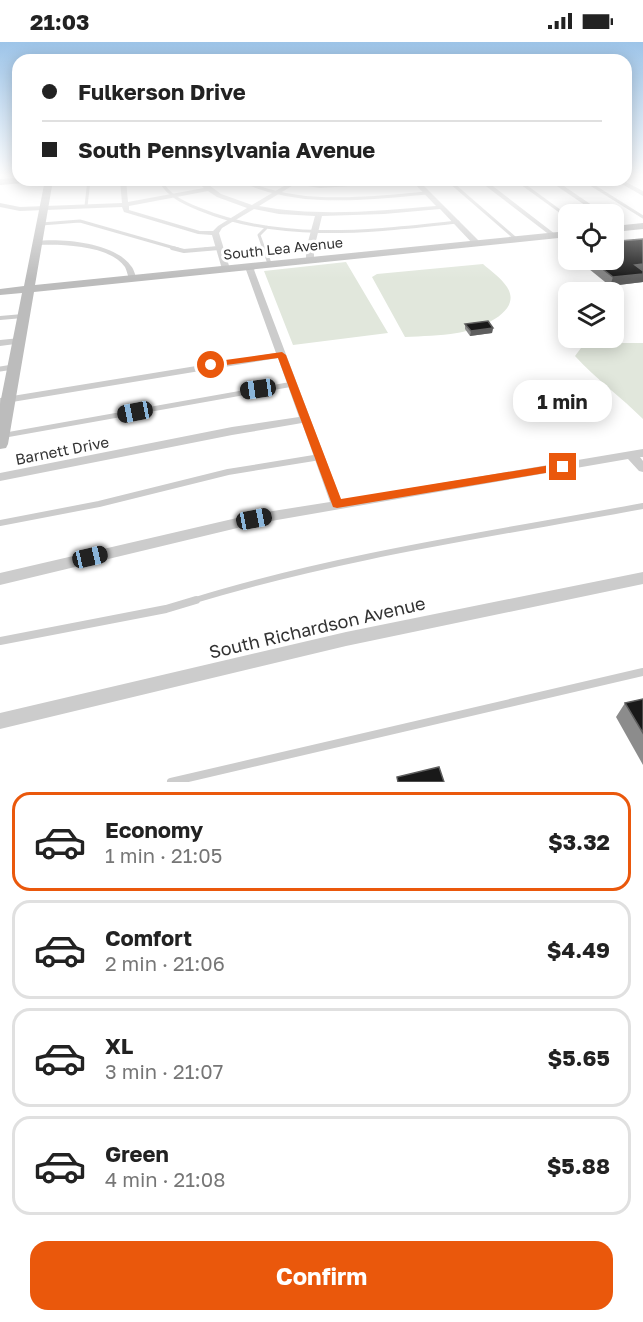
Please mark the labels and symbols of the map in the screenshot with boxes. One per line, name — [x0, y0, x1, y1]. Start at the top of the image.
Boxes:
street label: South Lea Avenue — [222, 233, 344, 263]
route start — [197, 351, 224, 378]
car — [239, 378, 277, 400]
callout: 1 min — [514, 380, 612, 422]
car — [116, 400, 154, 424]
street label: Barnett Drive — [14, 432, 111, 468]
route end — [549, 453, 576, 480]
car — [235, 507, 273, 531]
car — [70, 544, 110, 570]
street label: South Richardson Avenue — [207, 591, 427, 663]

